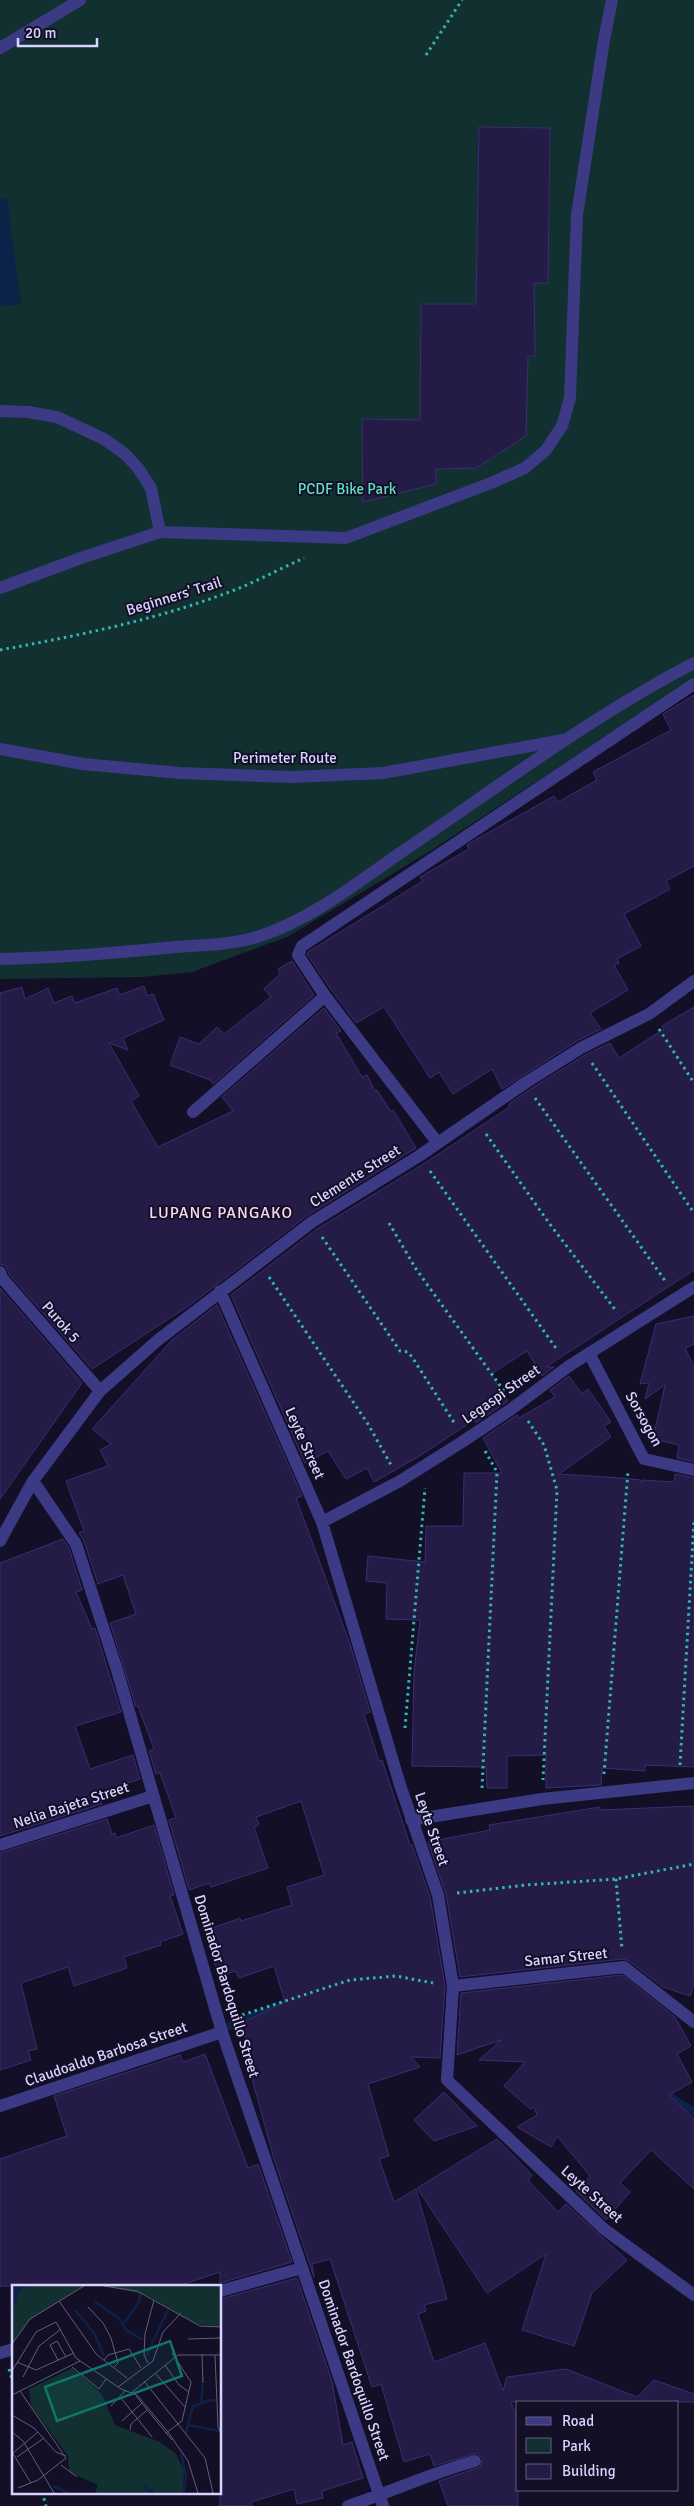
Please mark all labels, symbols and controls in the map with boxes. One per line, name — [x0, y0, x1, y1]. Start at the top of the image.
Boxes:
scale bar — [18, 15, 96, 47]
text: 20 m — [25, 24, 56, 42]
park label: PCDF Bike Park — [298, 480, 397, 498]
street label: Beginners' Trail — [124, 573, 224, 619]
street label: Perimeter Route — [233, 749, 337, 767]
street label: Clemente Street — [306, 1141, 404, 1211]
district label: LUPANG PANGAKO — [149, 1203, 293, 1223]
street label: Purok 5 — [38, 1298, 84, 1346]
street label: Legaspi Street — [458, 1360, 544, 1428]
street label: Sorsogon — [622, 1388, 666, 1450]
street label: Leyte Street — [281, 1404, 329, 1482]
street label: Nelia Bajeta Street — [11, 1778, 131, 1832]
street label: Leyte Street — [411, 1790, 453, 1868]
street label: Dominador Bardoquillo Street — [191, 1892, 263, 2080]
street label: Samar Street — [524, 1944, 608, 1970]
street label: Claudoaldo Barbosa Street — [22, 2018, 190, 2090]
street label: Leyte Street — [557, 2162, 627, 2226]
street label: Dominador Bardoquillo Street — [314, 2277, 394, 2463]
inset map — [12, 2285, 221, 2494]
legend — [516, 2401, 679, 2491]
text: Road — [562, 2412, 594, 2430]
text: Park — [562, 2437, 591, 2455]
text: Building — [562, 2462, 616, 2480]

